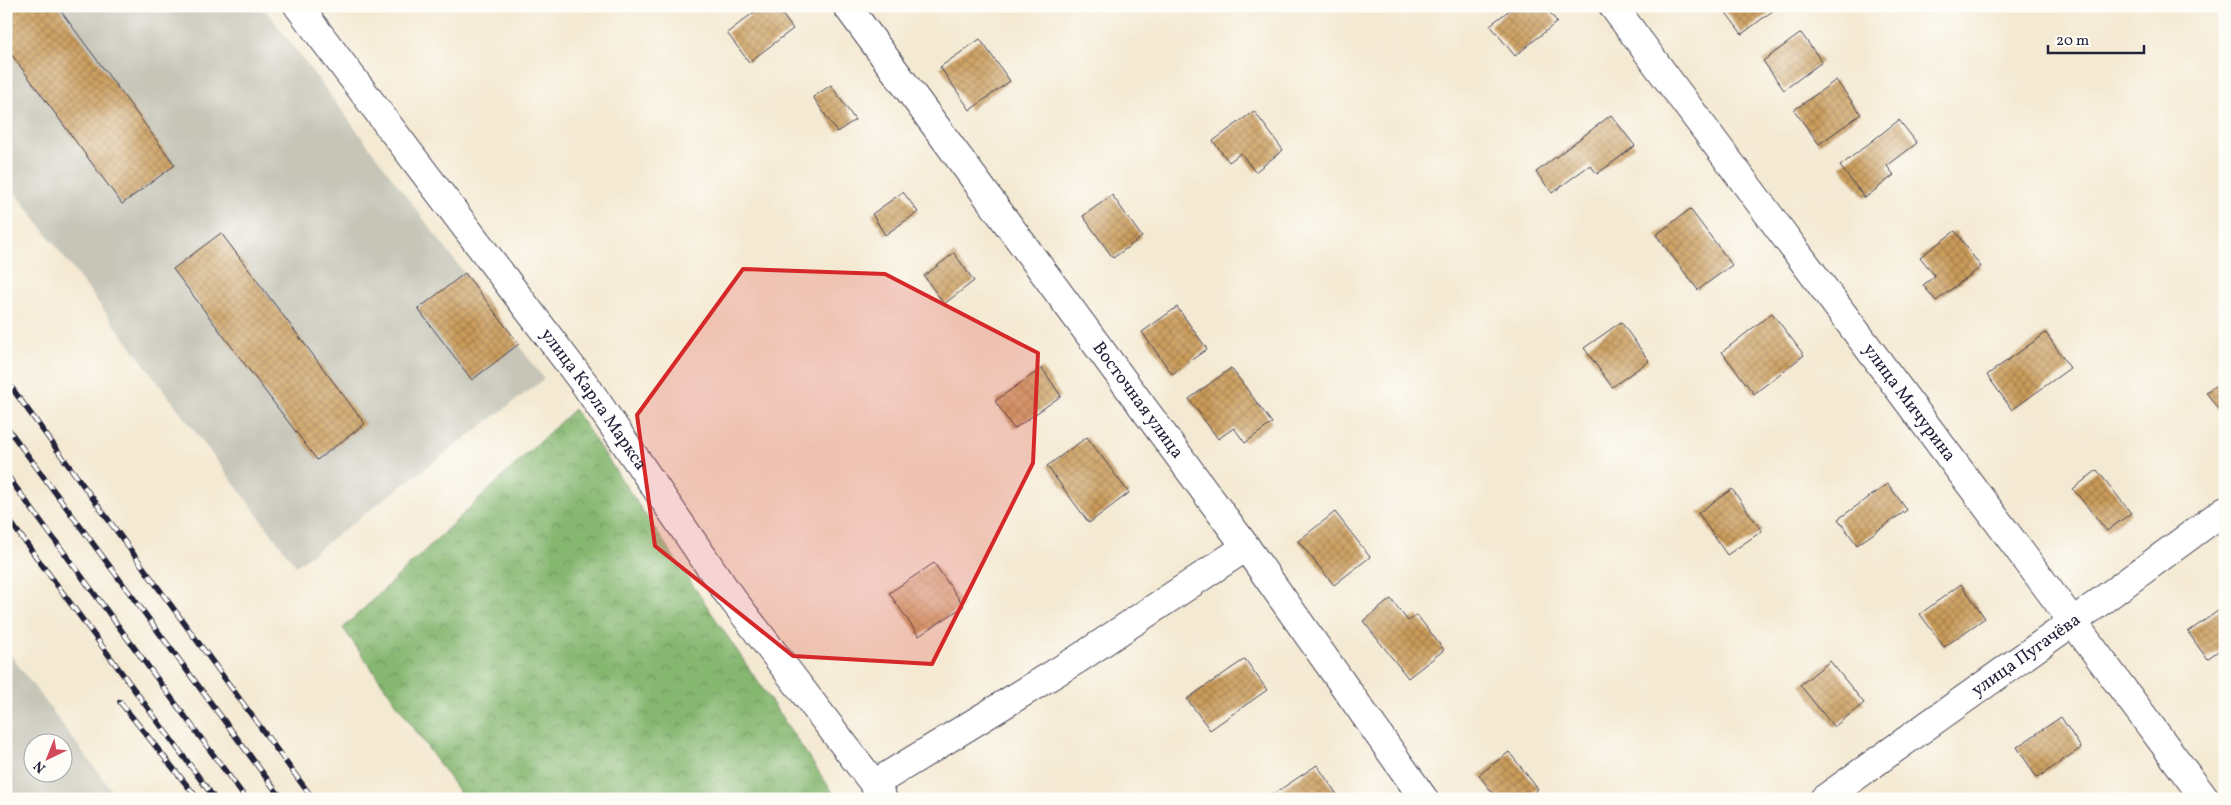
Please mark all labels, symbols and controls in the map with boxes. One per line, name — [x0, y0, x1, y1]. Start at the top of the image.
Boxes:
scale bar — [2048, 22, 2145, 54]
text: 20 m — [2056, 31, 2089, 52]
street label: улица Карла Маркса — [534, 323, 653, 475]
street label: Восточная улица — [1086, 337, 1189, 464]
street label: улица Мичурина — [1857, 338, 1962, 467]
street label: улица Пугачёва — [1966, 608, 2086, 703]
north arrow — [22, 732, 72, 782]
text: N — [30, 756, 50, 777]

